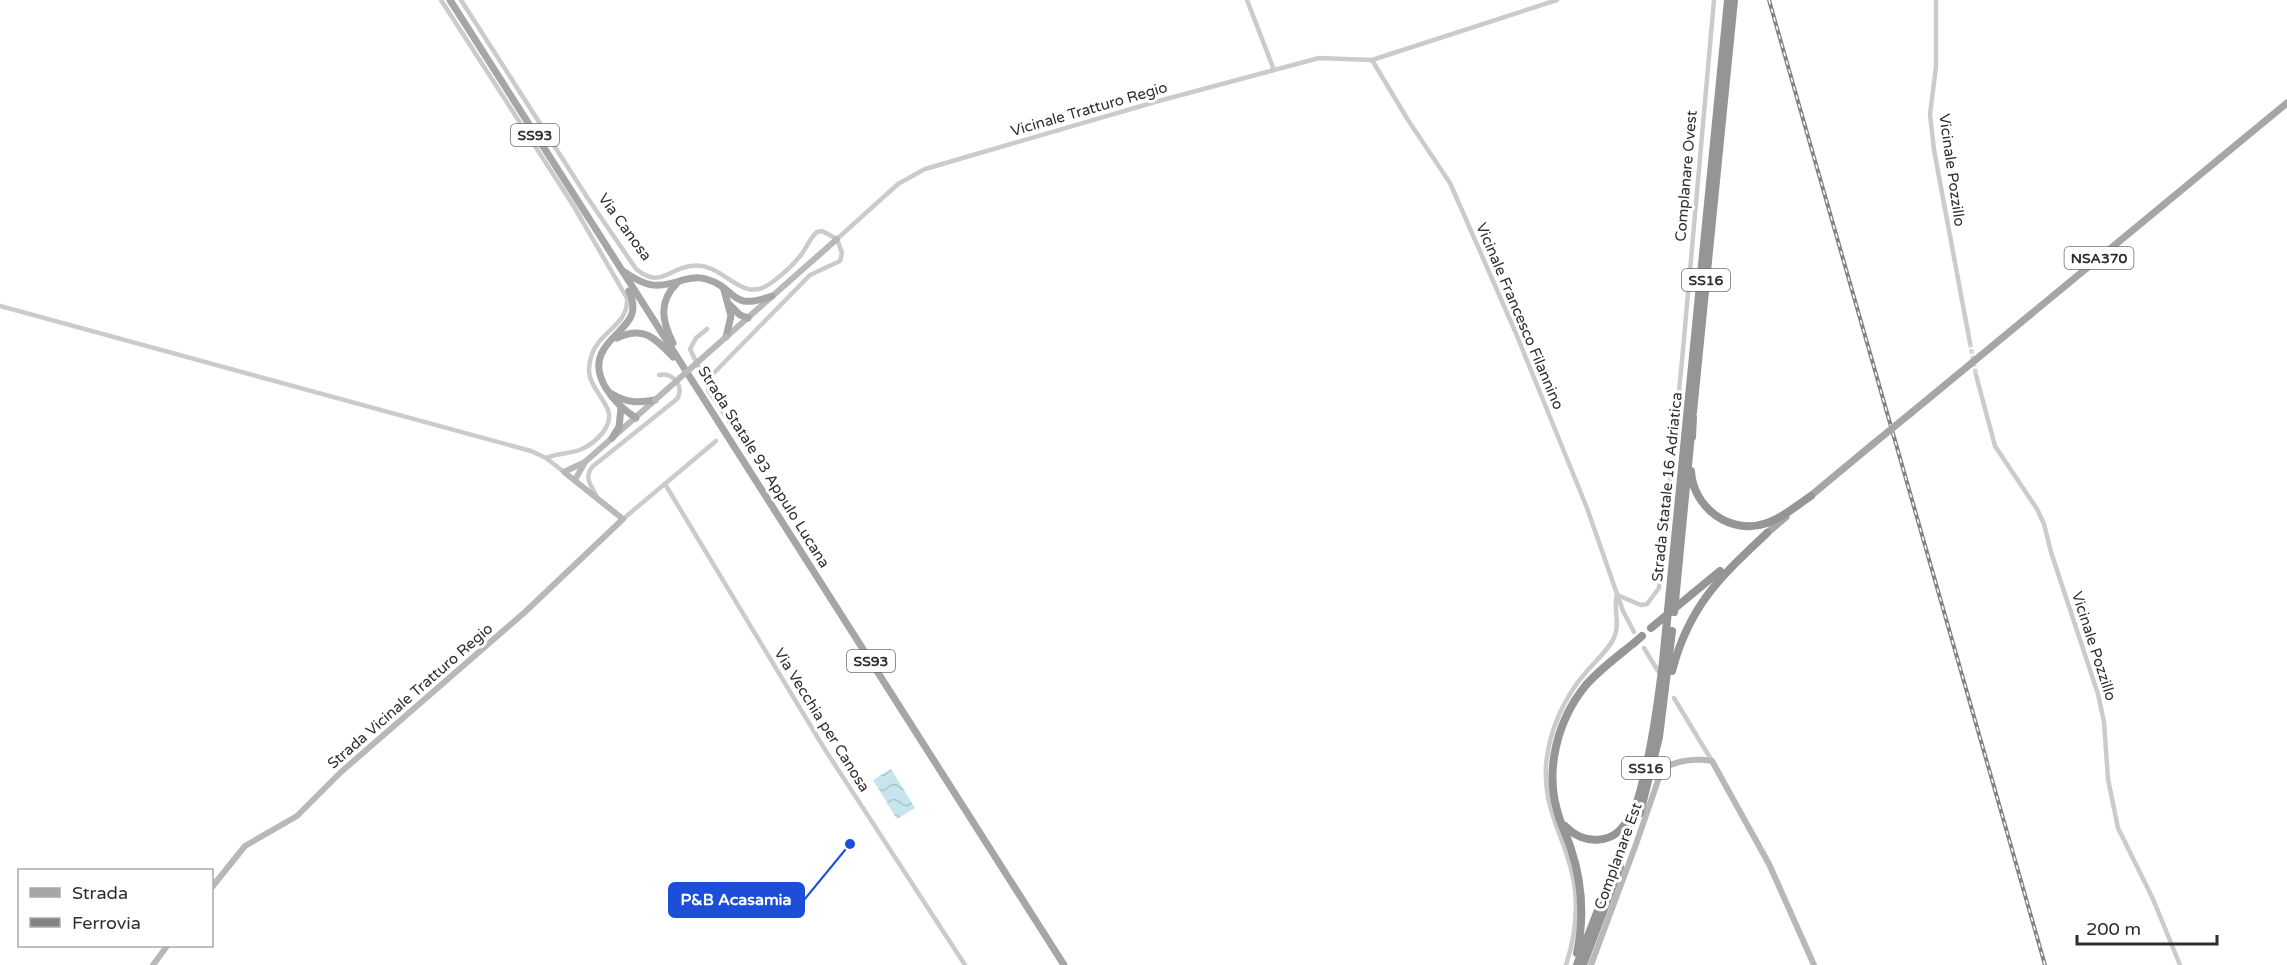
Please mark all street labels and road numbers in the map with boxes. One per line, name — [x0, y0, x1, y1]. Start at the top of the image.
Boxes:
street label: Vicinale Tratturo Regio — [1009, 78, 1169, 140]
street label: Complanare Ovest — [1671, 109, 1701, 242]
street label: Vicinale Pozzillo — [1935, 112, 1969, 228]
road number: SS93 — [511, 124, 559, 146]
street label: Via Canosa — [594, 190, 656, 264]
street label: Vicinale Francesco Filannino — [1472, 220, 1568, 412]
road number: NSA370 — [2064, 247, 2134, 269]
road number: SS16 — [1682, 269, 1730, 291]
street label: Strada Statale 93 Appulo Lucana — [694, 363, 834, 571]
street label: Strada Statale 16 Adriatica — [1648, 391, 1686, 583]
street label: Vicinale Pozzillo — [2068, 589, 2120, 703]
street label: Strada Vicinale Tratturo Regio — [324, 619, 496, 773]
street label: Via Vecchia per Canosa — [770, 645, 874, 795]
road number: SS93 — [847, 650, 895, 672]
road number: SS16 — [1622, 757, 1670, 779]
street label: Complanare Est — [1590, 800, 1646, 912]

